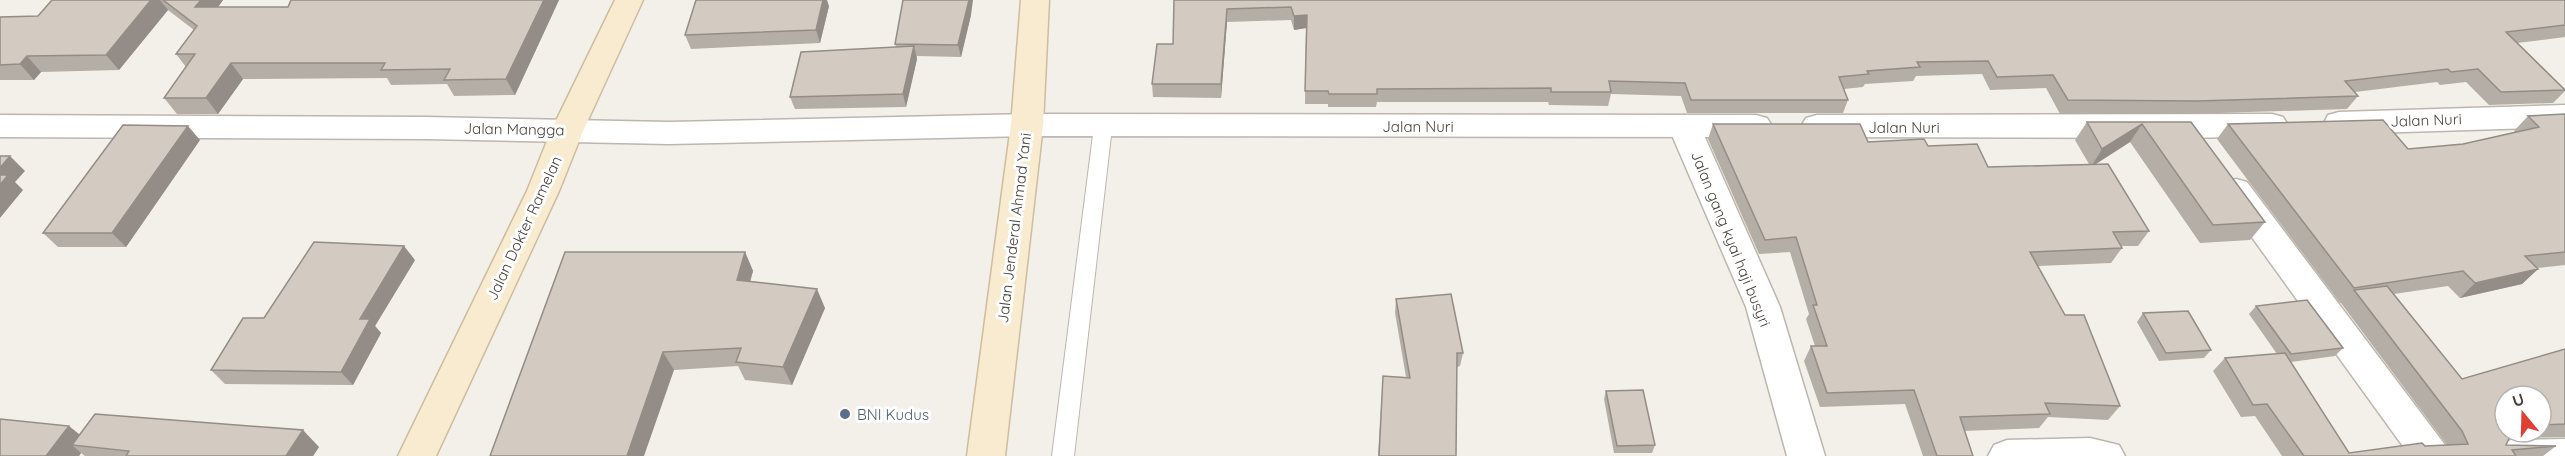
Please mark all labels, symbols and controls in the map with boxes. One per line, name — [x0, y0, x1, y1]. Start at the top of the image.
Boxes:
street label: Jalan Nuri — [2390, 109, 2462, 131]
street label: Jalan Nuri — [1382, 117, 1454, 136]
street label: Jalan Nuri — [1868, 118, 1940, 137]
street label: Jalan Mangga — [463, 119, 565, 139]
street label: Jalan Jenderal Ahmad Yani — [993, 132, 1035, 324]
street label: Jalan gang kyai haji busyri — [1687, 148, 1775, 330]
street label: Jalan Dokter Ramelan — [482, 153, 566, 303]
north arrow — [2493, 384, 2553, 444]
text: U — [2510, 389, 2527, 411]
place label: BNI Kudus — [857, 405, 929, 424]
marker: BNI Kudus — [838, 407, 852, 421]

